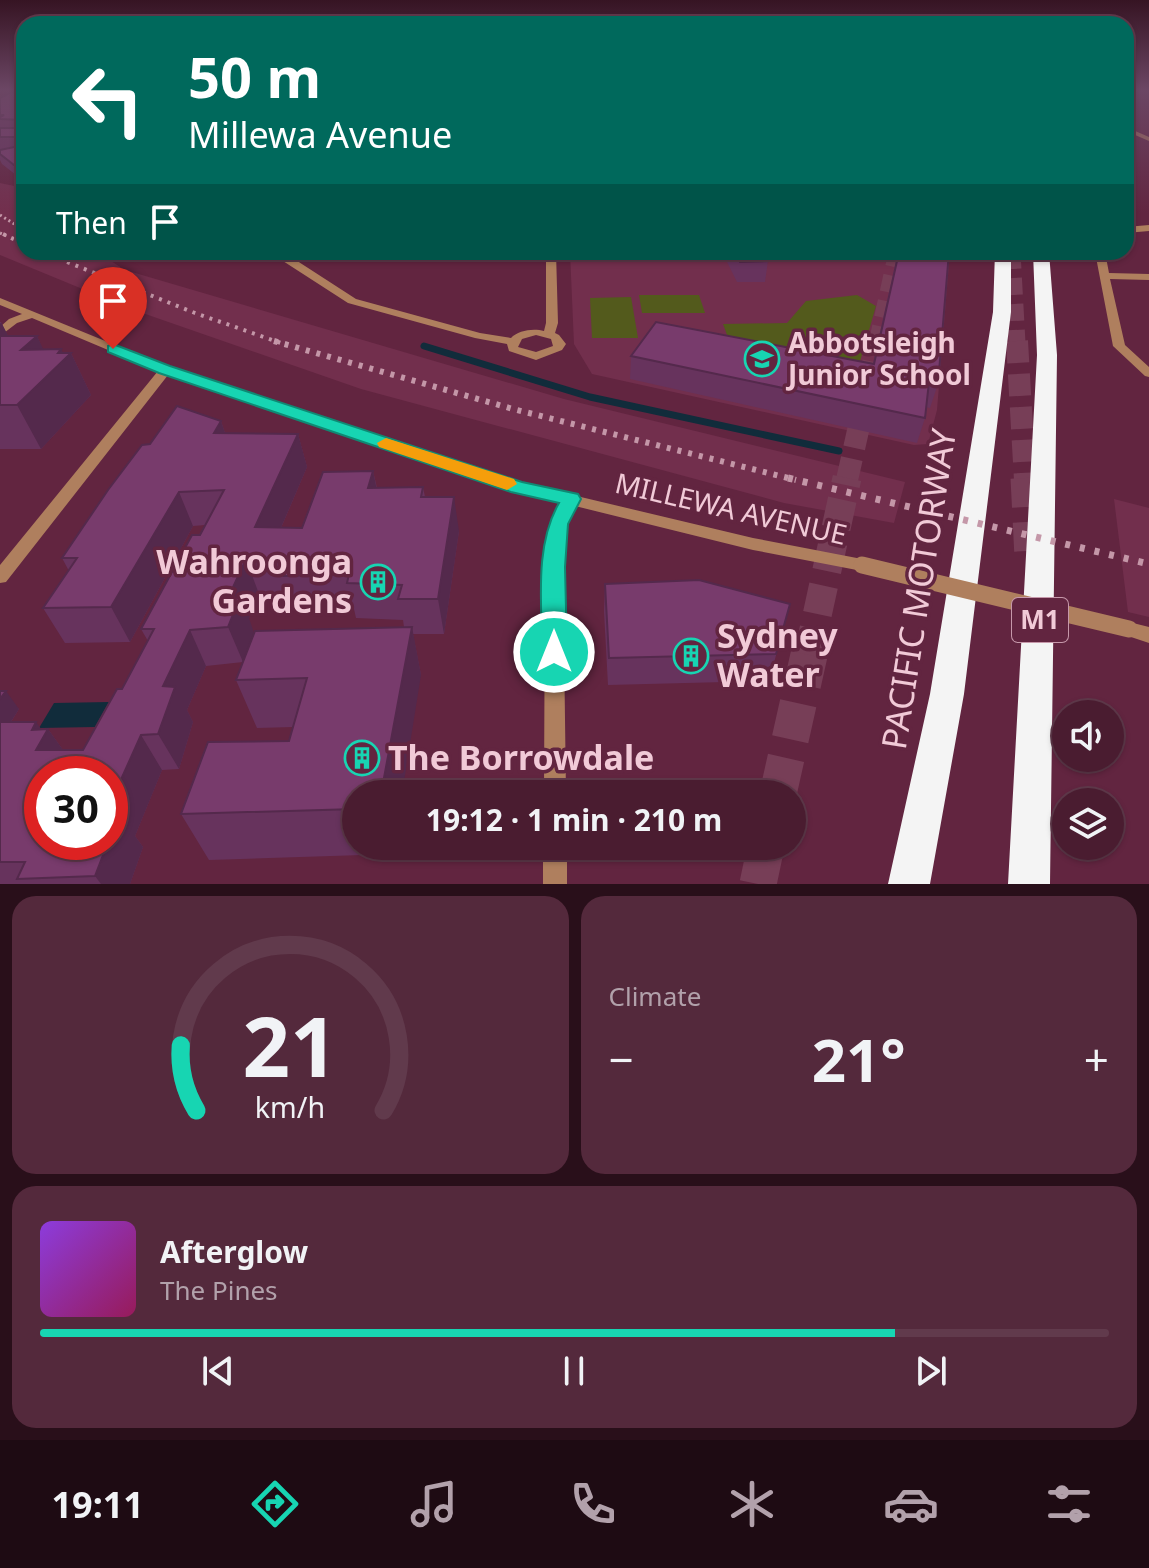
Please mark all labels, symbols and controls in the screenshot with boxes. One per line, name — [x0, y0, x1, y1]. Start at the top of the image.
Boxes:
text: 50 m — [188, 38, 321, 114]
icon: left — [56, 48, 160, 152]
text: Millewa Avenue — [188, 110, 452, 159]
icon: arrive — [143, 200, 187, 244]
text: Then — [56, 202, 127, 243]
pin — [79, 267, 147, 349]
icon: arrive — [91, 279, 135, 323]
place label: Abbotsleigh Junior School — [785, 323, 971, 393]
school or university icon: Abbotsleigh Junior School — [743, 340, 781, 378]
street label: PACIFIC MOTORWAY — [870, 425, 966, 752]
street label: MILLEWA AVENUE — [612, 463, 851, 553]
place label: Wahroonga Gardens — [156, 538, 352, 623]
building icon: Wahroonga Gardens — [359, 563, 397, 601]
road number: M1 — [1012, 598, 1068, 642]
position arrow — [512, 610, 596, 694]
place label: Sydney Water — [717, 612, 838, 697]
building icon: Sydney Water — [672, 637, 710, 675]
map controls — [1052, 700, 1124, 860]
button: sound — [1052, 700, 1124, 772]
place label: The Borrowdale — [388, 734, 654, 780]
building icon: The Borrowdale — [343, 739, 381, 777]
speed limit sign: 30 — [24, 756, 128, 860]
button: layers — [1052, 788, 1124, 860]
text: 19:12 · 1 min · 210 m — [426, 799, 722, 840]
text: Climate — [609, 978, 701, 1014]
text: 21 — [243, 988, 338, 1101]
text: 21° — [812, 1018, 906, 1100]
text: − — [609, 1029, 634, 1089]
text: + — [1084, 1029, 1109, 1089]
text: km/h — [255, 1087, 325, 1126]
text: Afterglow — [160, 1231, 308, 1272]
text: The Pines — [160, 1272, 278, 1308]
icon: previous — [196, 1349, 240, 1393]
icon: pause — [552, 1349, 596, 1393]
icon: next — [909, 1349, 953, 1393]
icon: directions — [247, 1476, 303, 1532]
icon: music — [406, 1476, 462, 1532]
icon: phone — [565, 1476, 621, 1532]
icon: climate — [724, 1476, 780, 1532]
icon: car — [883, 1476, 939, 1532]
icon: filters — [1041, 1476, 1097, 1532]
text: 19:11 — [51, 1480, 144, 1529]

